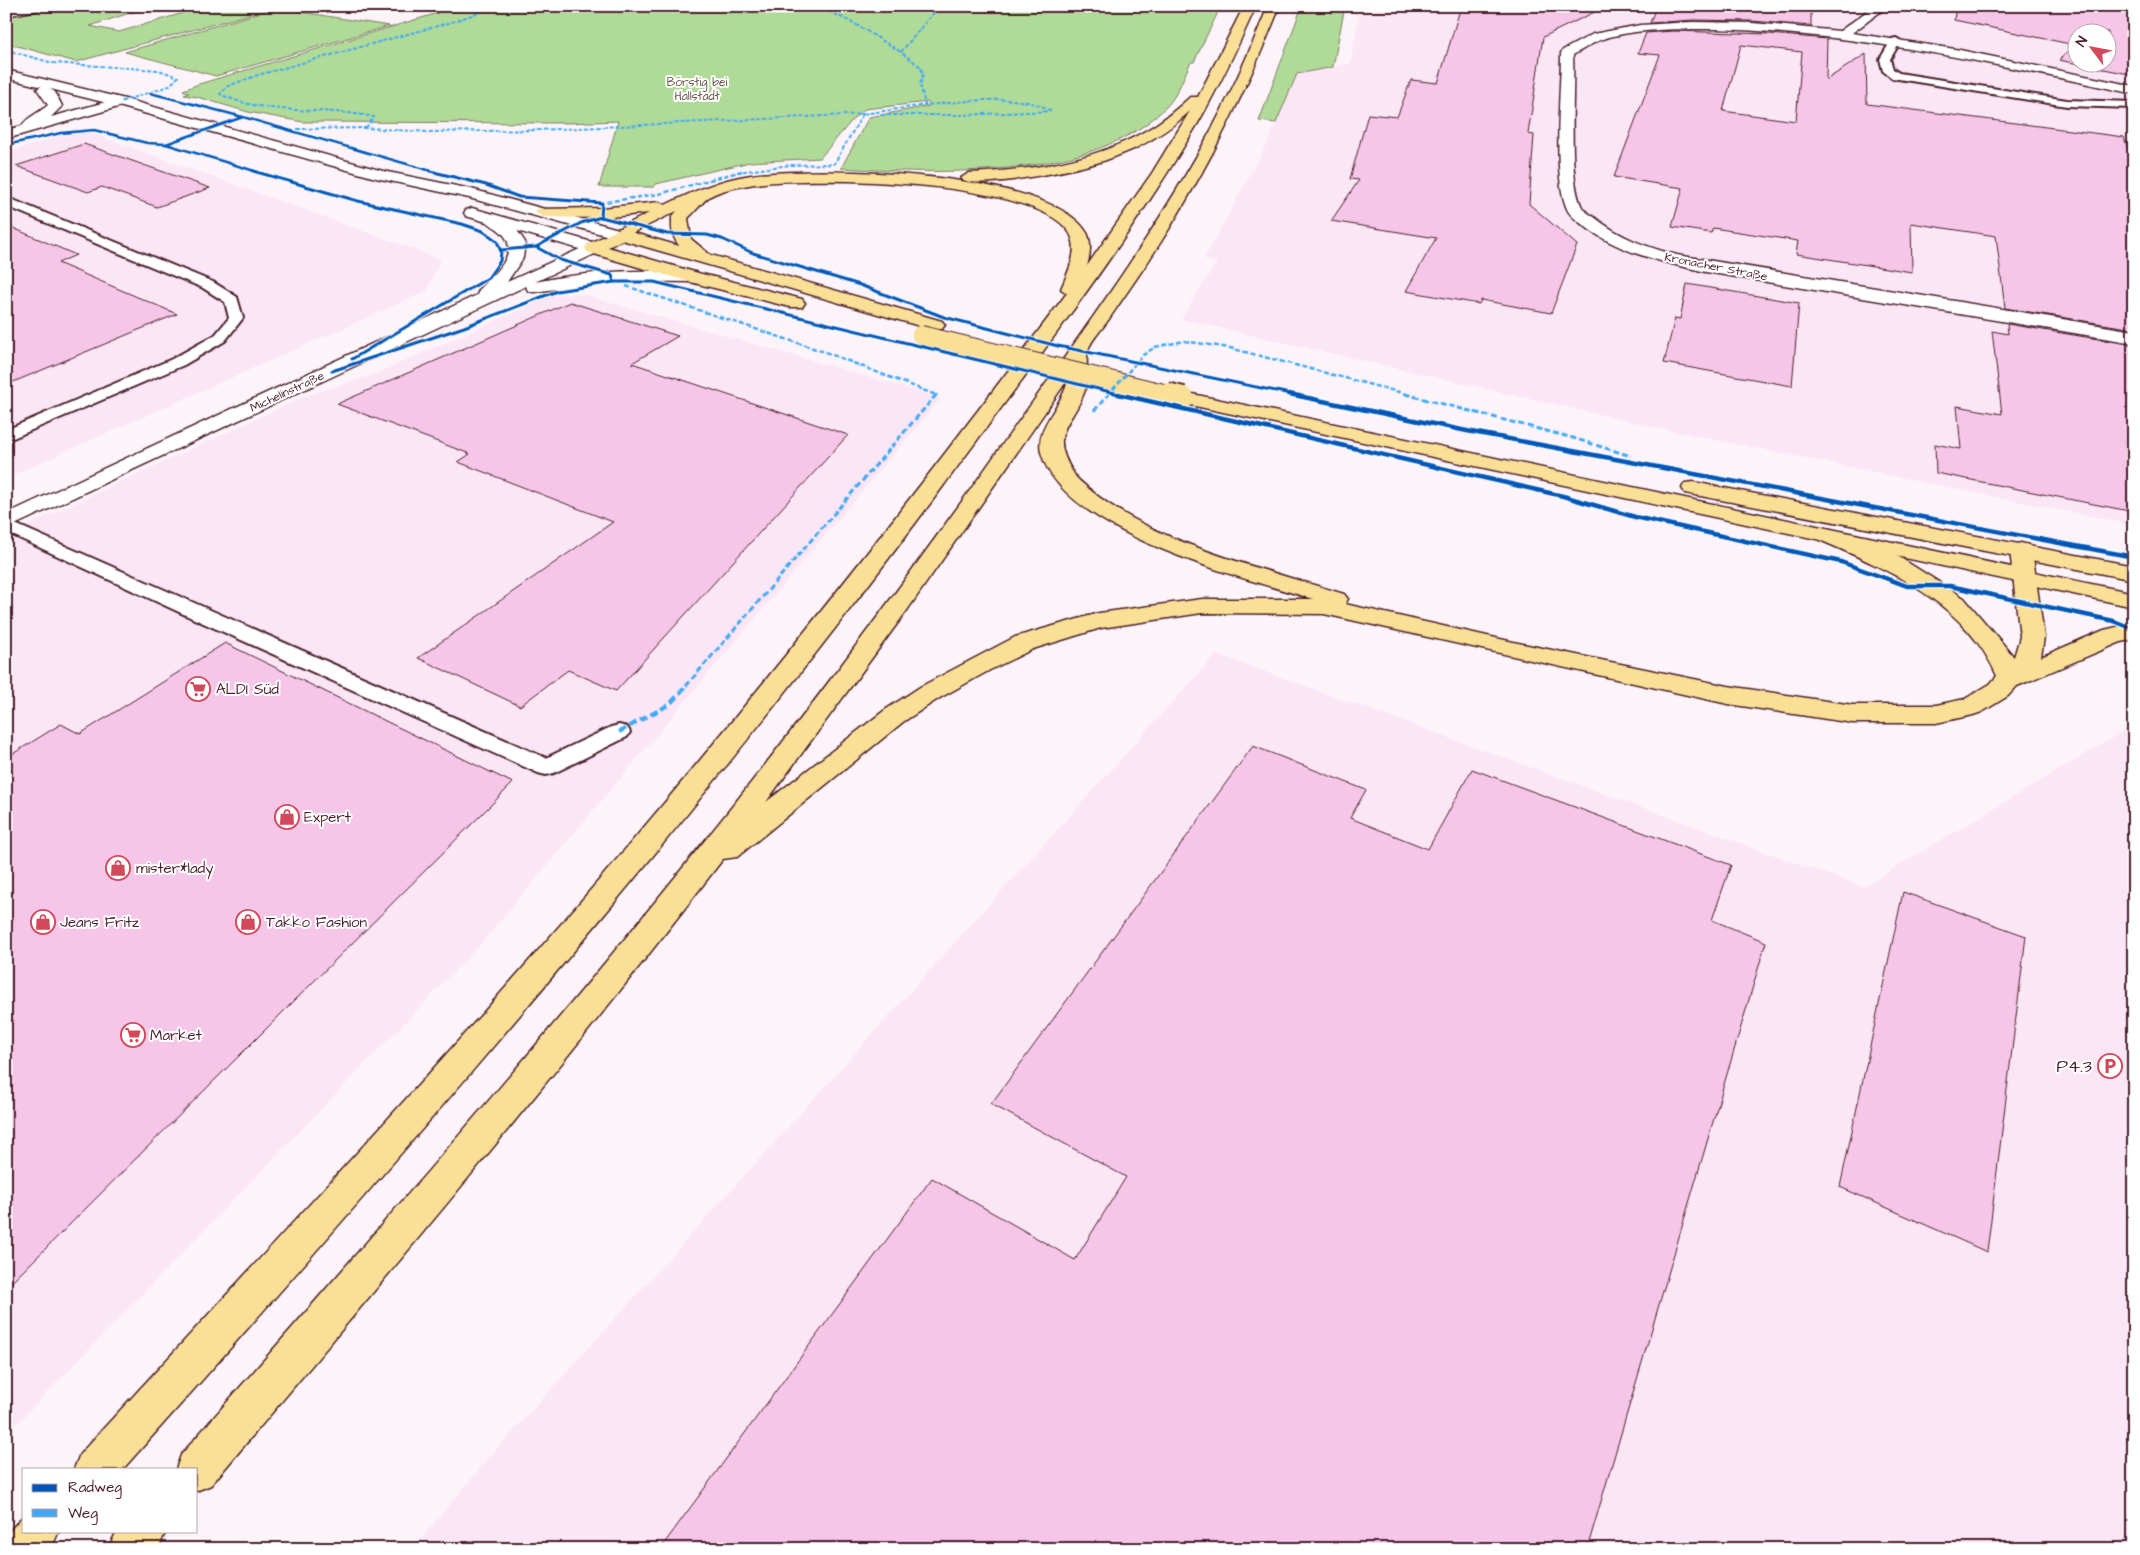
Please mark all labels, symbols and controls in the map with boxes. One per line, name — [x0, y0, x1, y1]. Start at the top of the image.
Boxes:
north arrow — [2068, 22, 2118, 72]
text: N — [2071, 32, 2093, 51]
park label: Börstig bei Hallstadt — [667, 74, 727, 105]
street label: Kronacher Straße — [1663, 249, 1769, 285]
street label: Michelinstraße — [247, 367, 327, 417]
supermarket icon: ALDI Süd — [185, 676, 211, 702]
place label: ALDI Süd — [216, 679, 279, 700]
shop icon: Expert — [274, 804, 300, 830]
place label: Expert — [304, 807, 351, 828]
shop icon: mister*lady — [105, 855, 131, 881]
place label: mister*lady — [136, 858, 213, 880]
shop icon: Jeans Fritz — [30, 909, 56, 935]
shop icon: Takko Fashion — [235, 909, 261, 935]
place label: Jeans Fritz — [60, 912, 140, 933]
place label: Takko Fashion — [266, 912, 368, 933]
supermarket icon: Market — [120, 1022, 146, 1048]
place label: Market — [150, 1025, 202, 1046]
parking icon: P4.3 — [2097, 1053, 2123, 1079]
place label: P4.3 — [2057, 1054, 2092, 1079]
legend — [22, 1468, 198, 1532]
text: Radweg — [68, 1477, 122, 1499]
text: Weg — [68, 1503, 98, 1525]

